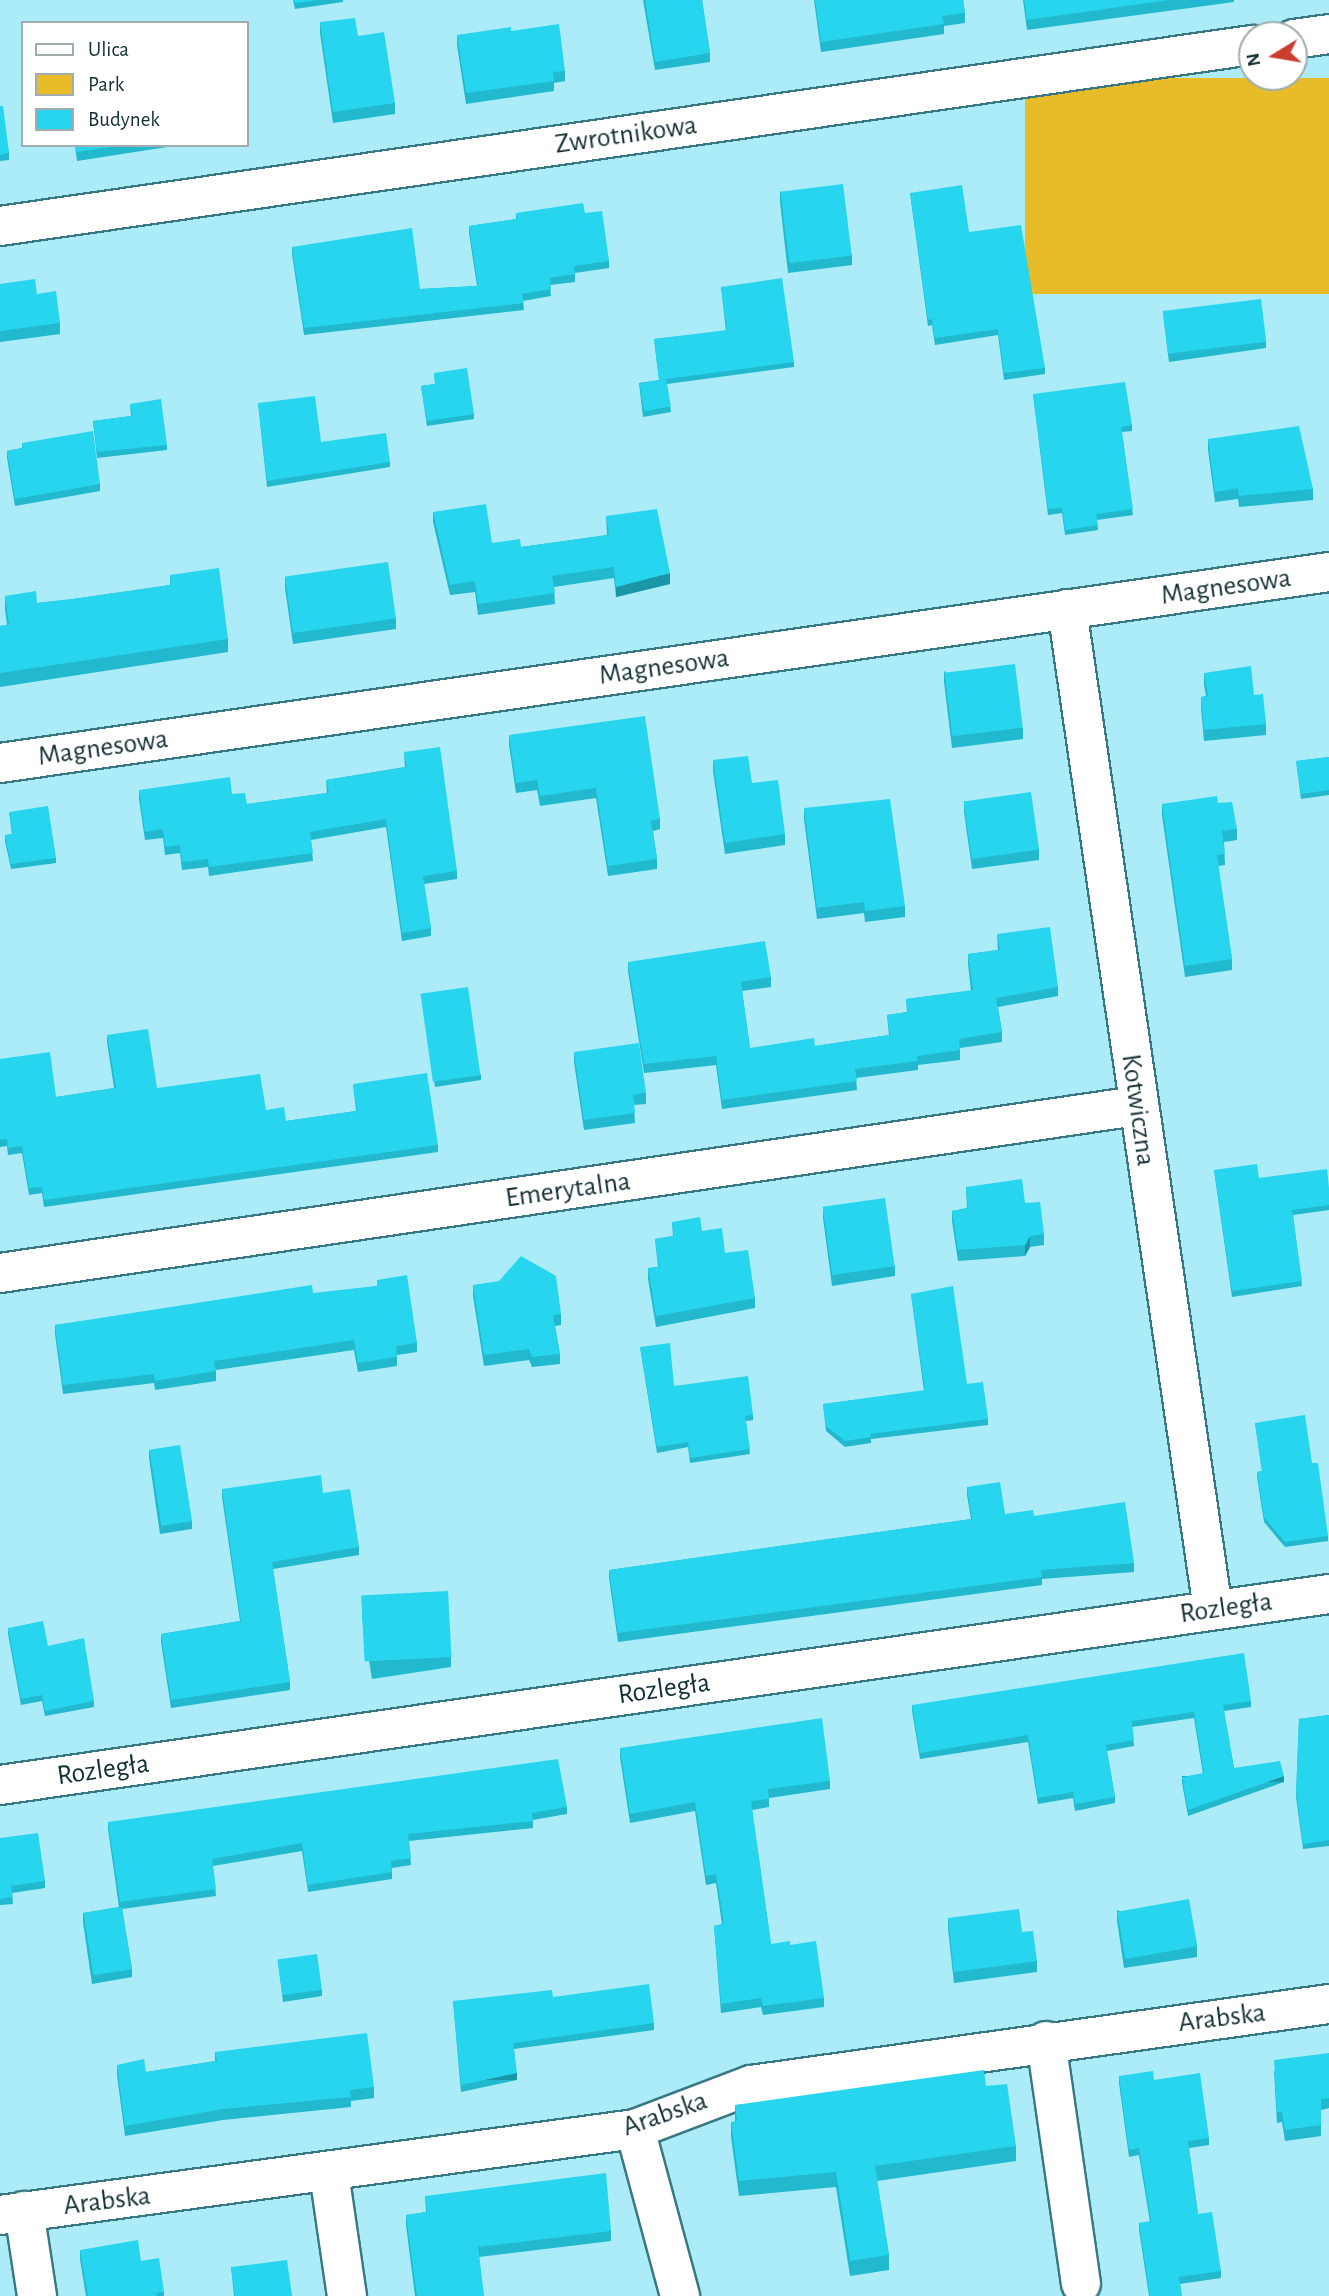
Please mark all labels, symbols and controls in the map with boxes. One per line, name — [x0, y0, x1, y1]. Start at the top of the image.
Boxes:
legend — [21, 21, 248, 147]
north arrow — [1238, 21, 1308, 91]
text: Ulica — [88, 39, 129, 60]
text: N — [1243, 51, 1264, 68]
text: Park — [88, 74, 124, 95]
street label: Zwrotnikowa — [553, 108, 699, 162]
text: Budynek — [88, 109, 160, 130]
street label: Magnesowa — [1159, 561, 1293, 613]
street label: Magnesowa — [597, 641, 731, 693]
street label: Magnesowa — [36, 722, 170, 774]
street label: Kotwiczna — [1114, 1052, 1162, 1168]
street label: Emerytalna — [503, 1165, 633, 1215]
street label: Rozległa — [1178, 1585, 1274, 1631]
street label: Rozległa — [616, 1666, 712, 1712]
street label: Rozległa — [55, 1747, 151, 1793]
street label: Arabska — [1177, 1996, 1267, 2040]
street label: Arabska — [618, 2084, 712, 2144]
street label: Arabska — [62, 2179, 152, 2223]

